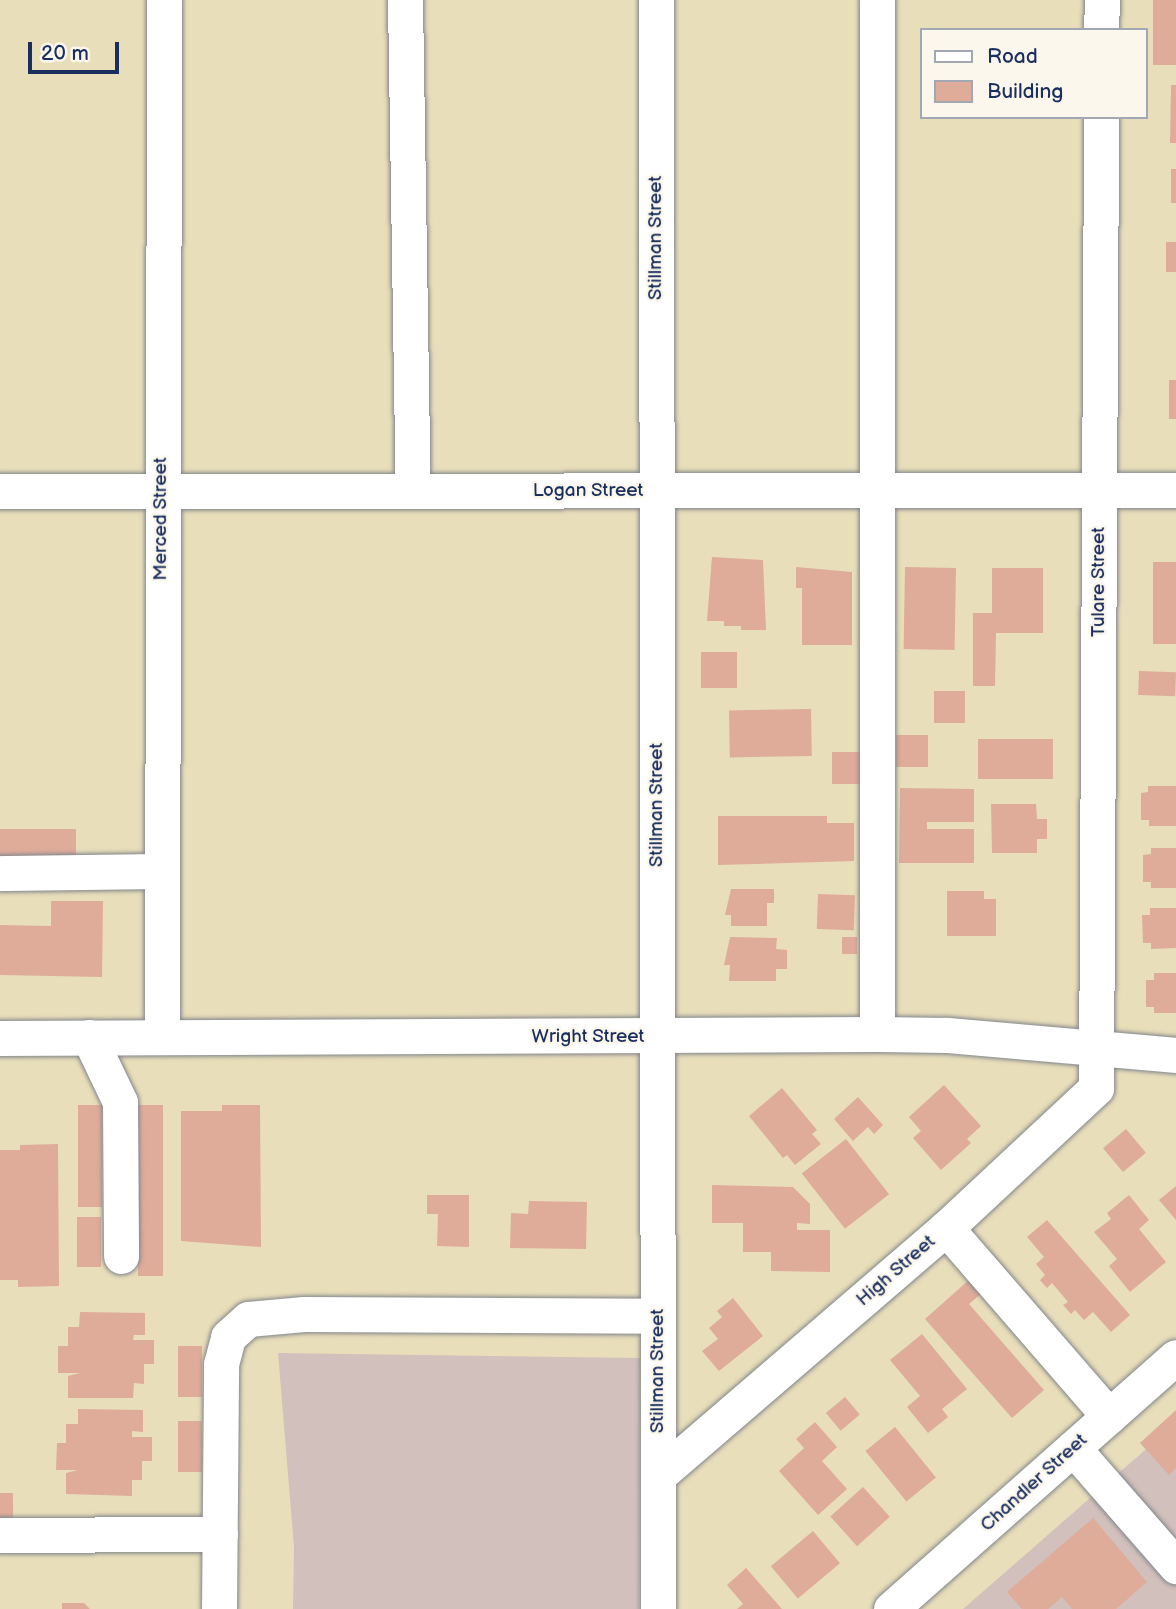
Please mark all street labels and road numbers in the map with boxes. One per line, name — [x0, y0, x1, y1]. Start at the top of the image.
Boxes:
street label: Stillman Street — [645, 176, 667, 300]
street label: Merced Street — [150, 457, 172, 581]
street label: Logan Street — [533, 480, 643, 502]
street label: Tulare Street — [1088, 527, 1110, 637]
street label: Stillman Street — [646, 743, 668, 867]
street label: Wright Street — [531, 1026, 645, 1048]
street label: High Street — [852, 1231, 940, 1311]
street label: Stillman Street — [647, 1309, 669, 1433]
street label: Chandler Street — [976, 1429, 1092, 1537]

